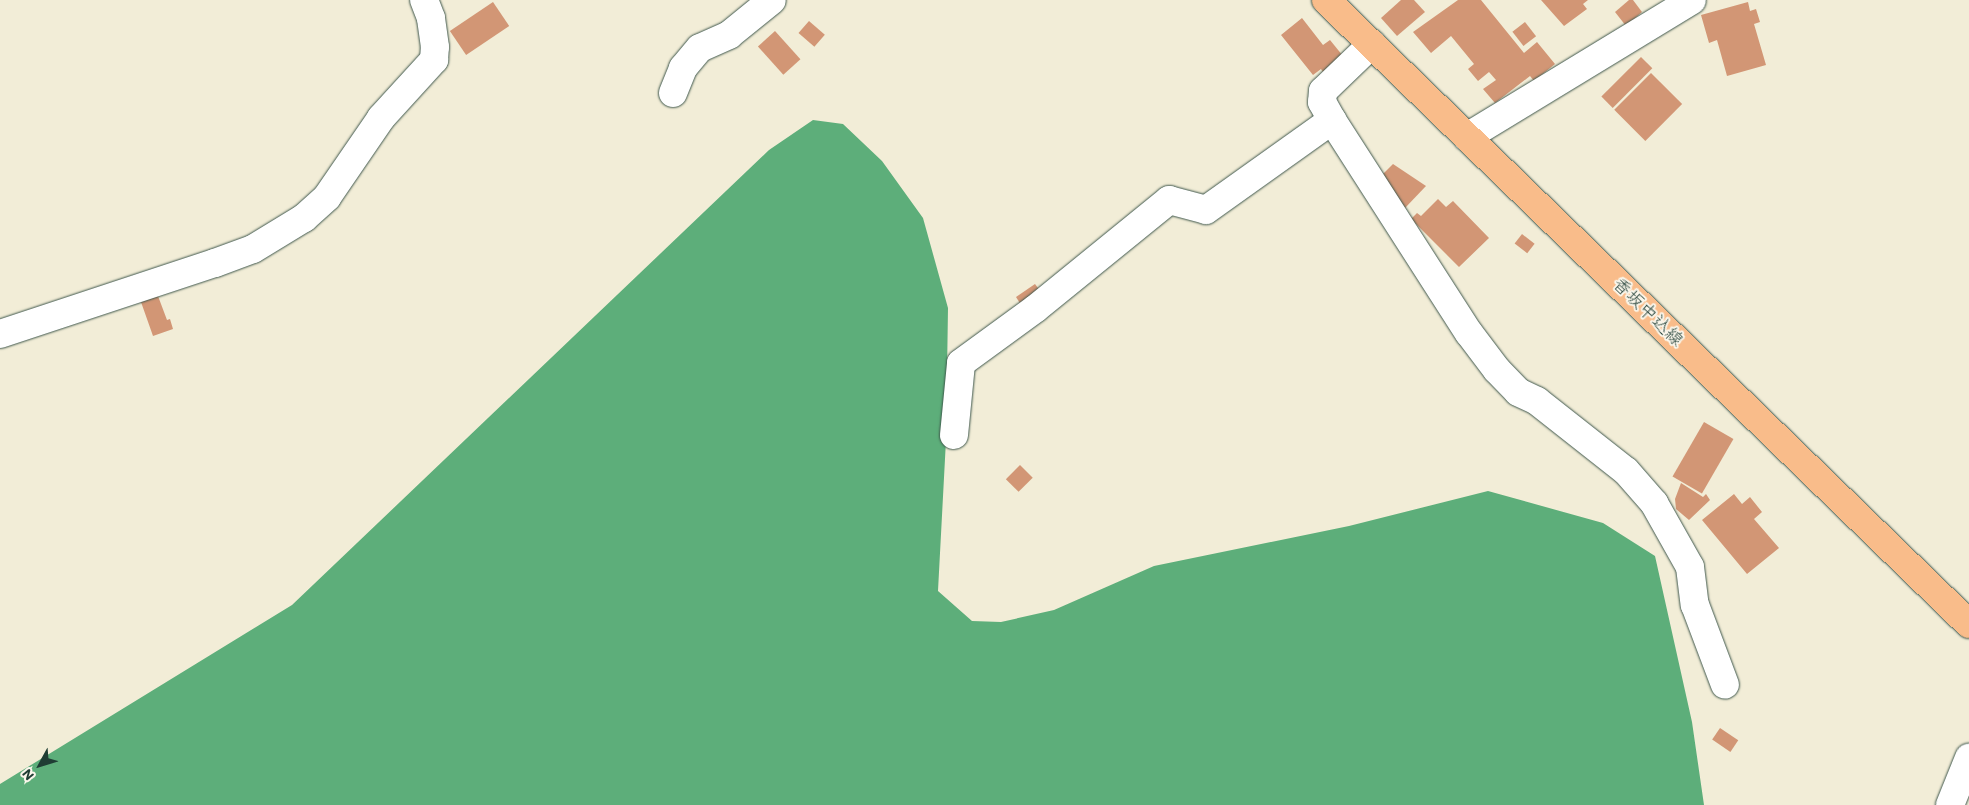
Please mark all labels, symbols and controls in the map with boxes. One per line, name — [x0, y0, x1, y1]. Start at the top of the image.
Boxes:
street label: 香坂中込線 — [1608, 273, 1688, 351]
north arrow — [15, 740, 65, 790]
text: N — [18, 766, 38, 784]

